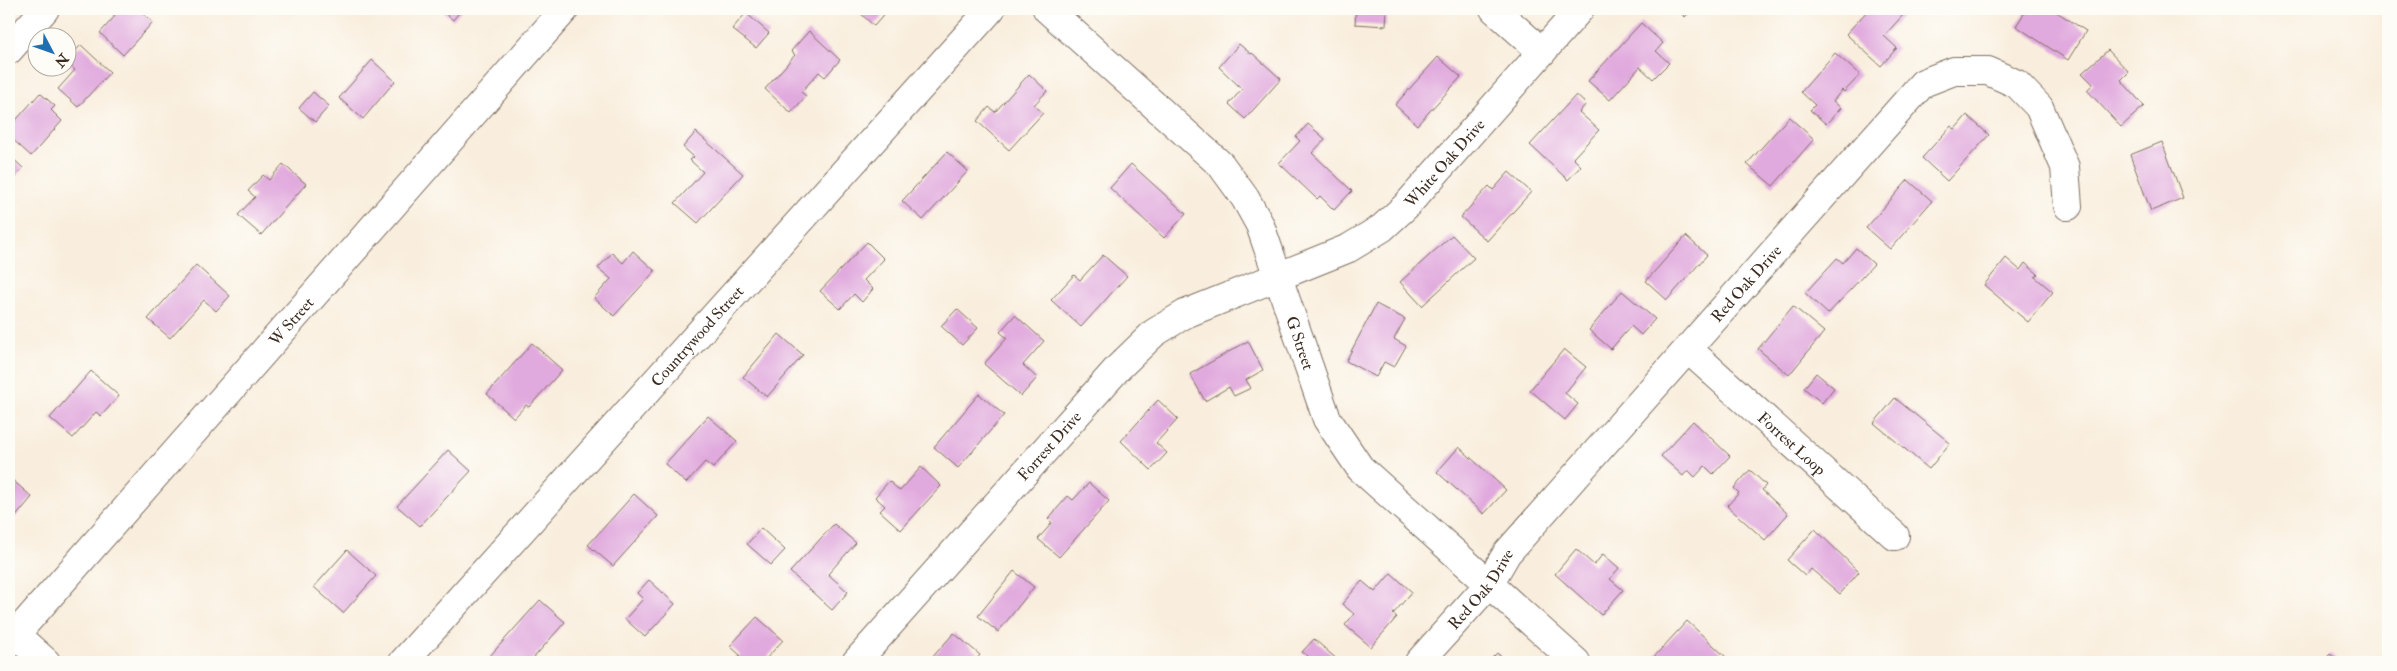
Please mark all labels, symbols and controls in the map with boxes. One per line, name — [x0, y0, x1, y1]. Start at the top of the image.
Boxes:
north arrow — [28, 28, 78, 78]
text: N — [51, 49, 73, 71]
street label: White Oak Drive — [1400, 115, 1490, 213]
street label: Red Oak Drive — [1707, 241, 1786, 327]
street label: Countrywood Street — [647, 282, 748, 391]
street label: W Street — [264, 293, 318, 351]
street label: G Street — [1281, 314, 1318, 373]
street label: Forrest Drive — [1013, 407, 1086, 485]
street label: Forrest Loop — [1753, 408, 1830, 481]
street label: Red Oak Drive — [1444, 544, 1518, 634]

